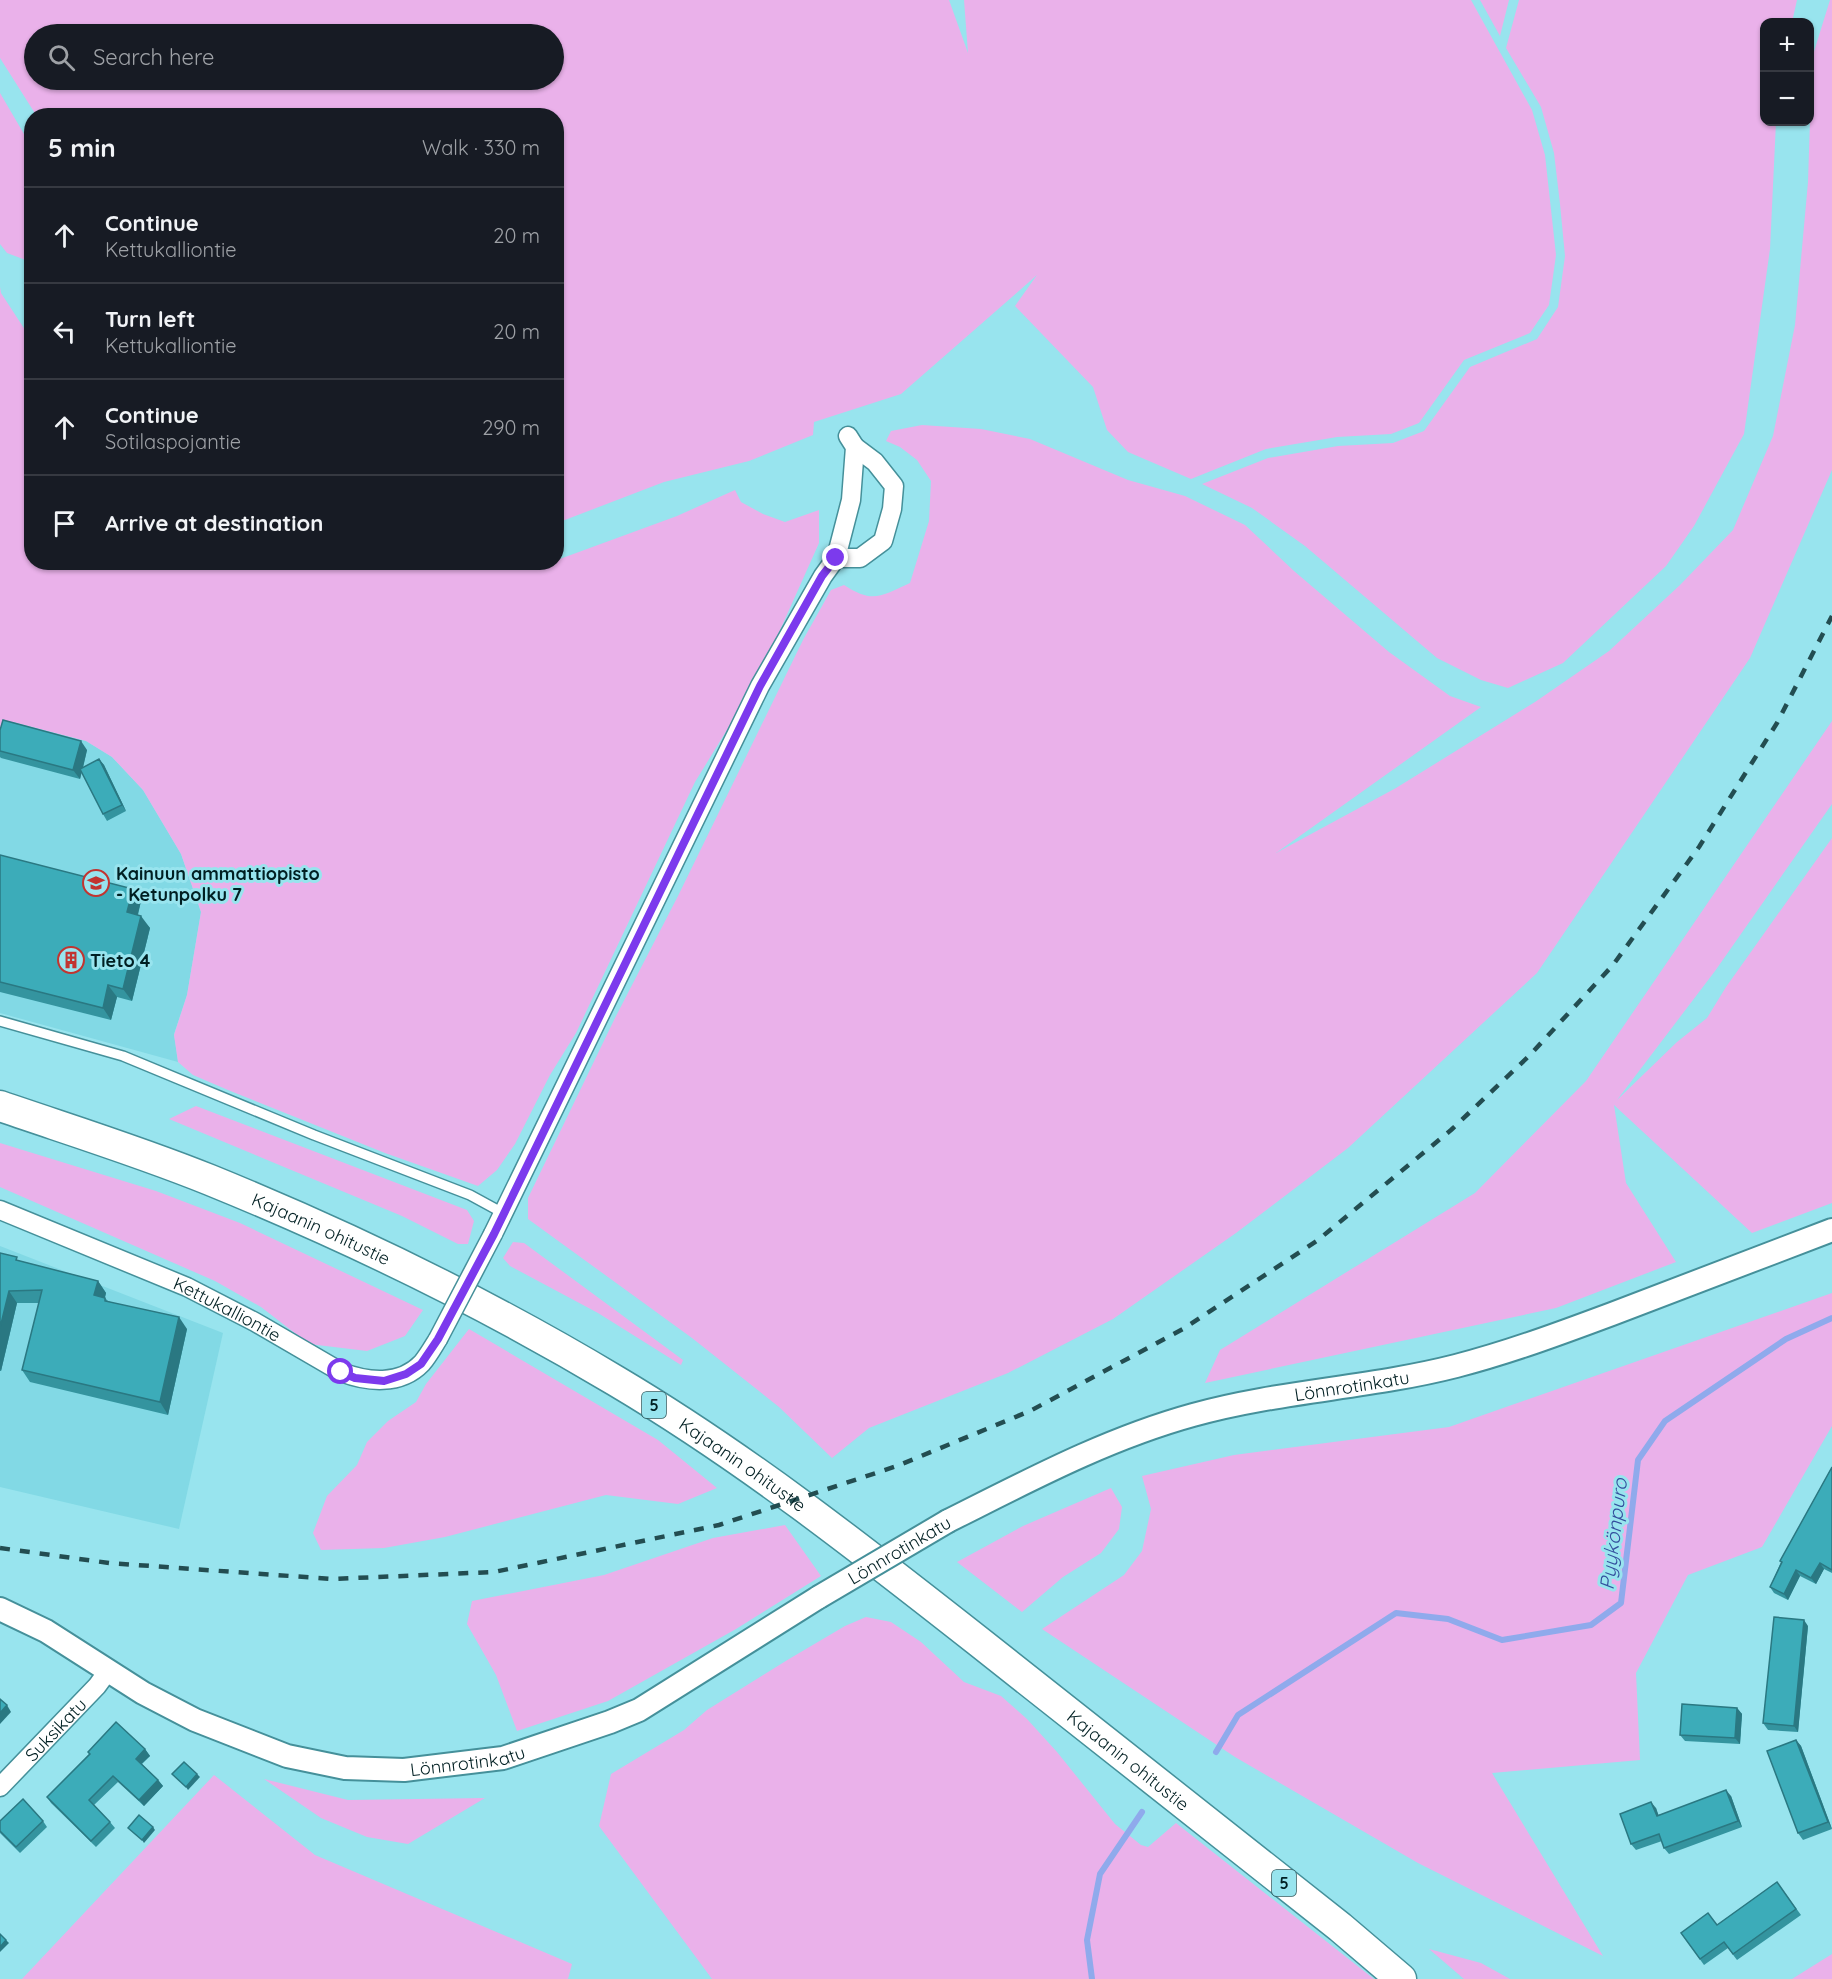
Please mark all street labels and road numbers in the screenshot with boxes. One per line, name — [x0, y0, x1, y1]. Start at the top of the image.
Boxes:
street label: Kajaanin ohitustie — [249, 1187, 394, 1270]
street label: Kettukalliontie — [170, 1271, 285, 1346]
street label: Lönnrotinkatu — [1293, 1365, 1411, 1406]
road number: 5 — [642, 1392, 666, 1418]
street label: Kajaanin ohitustie — [675, 1412, 811, 1516]
street label: Lönnrotinkatu — [843, 1510, 955, 1589]
street label: Suksikatu — [20, 1693, 91, 1766]
street label: Kajaanin ohitustie — [1063, 1704, 1194, 1815]
street label: Lönnrotinkatu — [409, 1740, 528, 1781]
road number: 5 — [1272, 1870, 1296, 1896]

